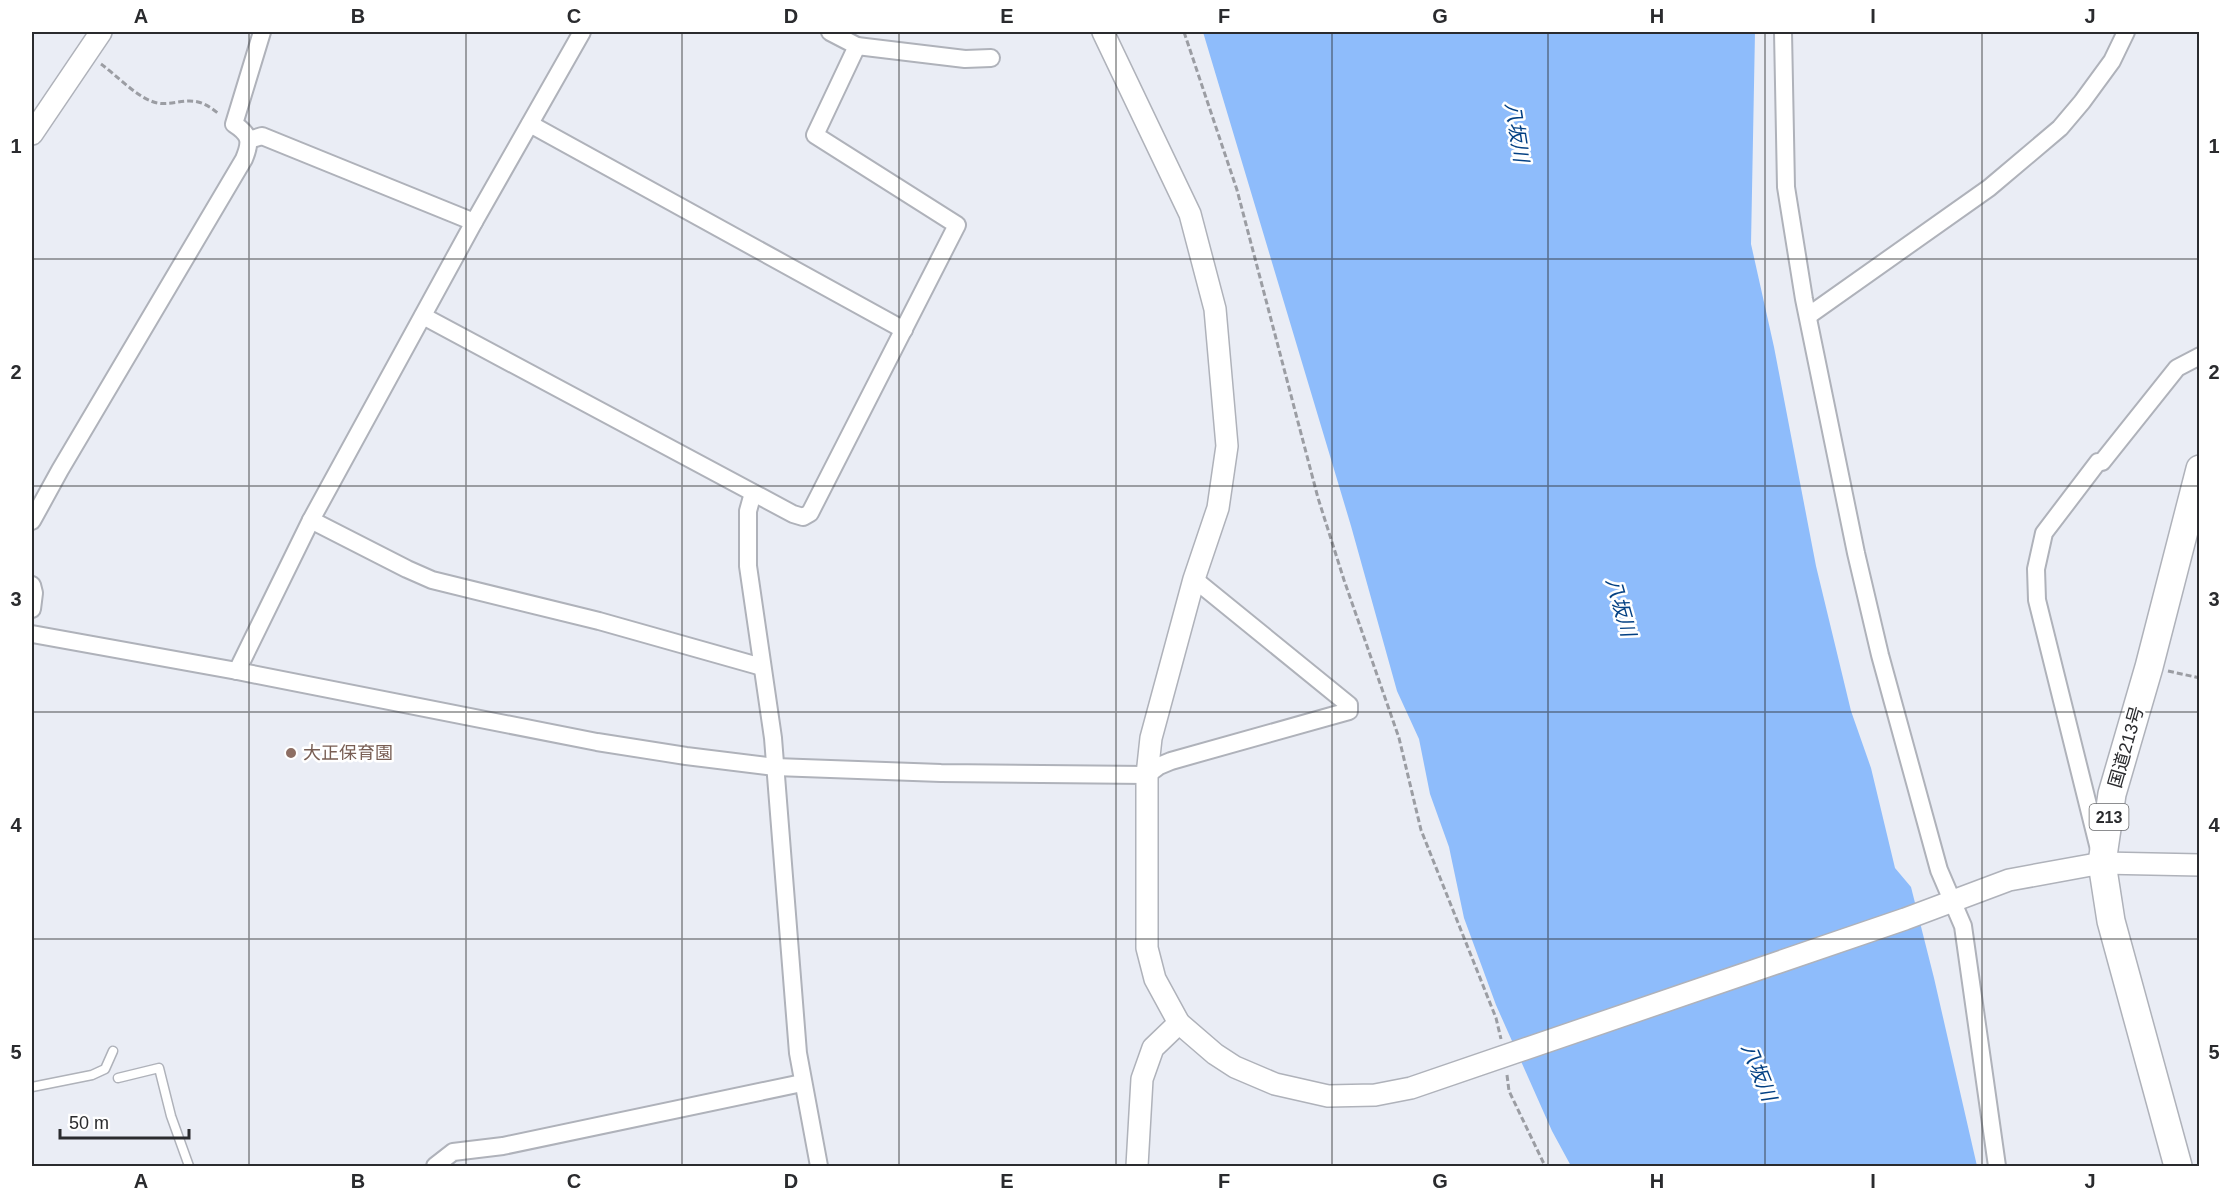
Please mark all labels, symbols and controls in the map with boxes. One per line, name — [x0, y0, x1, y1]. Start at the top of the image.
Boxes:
text: A — [134, 5, 148, 27]
text: B — [351, 5, 365, 27]
text: C — [567, 5, 581, 27]
text: D — [784, 5, 798, 27]
text: E — [1000, 5, 1014, 27]
text: F — [1218, 5, 1230, 27]
text: G — [1432, 5, 1448, 27]
text: H — [1650, 5, 1664, 27]
text: I — [1870, 5, 1876, 27]
text: J — [2084, 5, 2096, 27]
water label: 八坂川 — [1501, 101, 1533, 165]
text: 1 — [10, 135, 22, 157]
text: 1 — [2208, 135, 2220, 157]
text: 2 — [10, 361, 22, 383]
text: 2 — [2208, 361, 2220, 383]
water label: 八坂川 — [1602, 575, 1640, 641]
text: 3 — [10, 588, 22, 610]
text: 3 — [2208, 588, 2220, 610]
street label: 国道213号 — [2105, 704, 2147, 790]
place label: 大正保育園 — [303, 743, 393, 763]
marker: 大正保育園 — [284, 746, 298, 760]
road number: 213 — [2090, 804, 2128, 830]
text: 4 — [10, 814, 22, 836]
text: 4 — [2208, 814, 2220, 836]
water label: 八坂川 — [1738, 1040, 1781, 1106]
text: 5 — [10, 1041, 22, 1063]
text: 5 — [2208, 1041, 2220, 1063]
scale bar — [60, 1102, 189, 1140]
text: 50 m — [69, 1113, 109, 1133]
text: A — [134, 1170, 148, 1192]
text: B — [351, 1170, 365, 1192]
text: C — [567, 1170, 581, 1192]
text: D — [784, 1170, 798, 1192]
text: E — [1000, 1170, 1014, 1192]
text: F — [1218, 1170, 1230, 1192]
text: G — [1432, 1170, 1448, 1192]
text: H — [1650, 1170, 1664, 1192]
text: I — [1870, 1170, 1876, 1192]
text: J — [2084, 1170, 2096, 1192]

